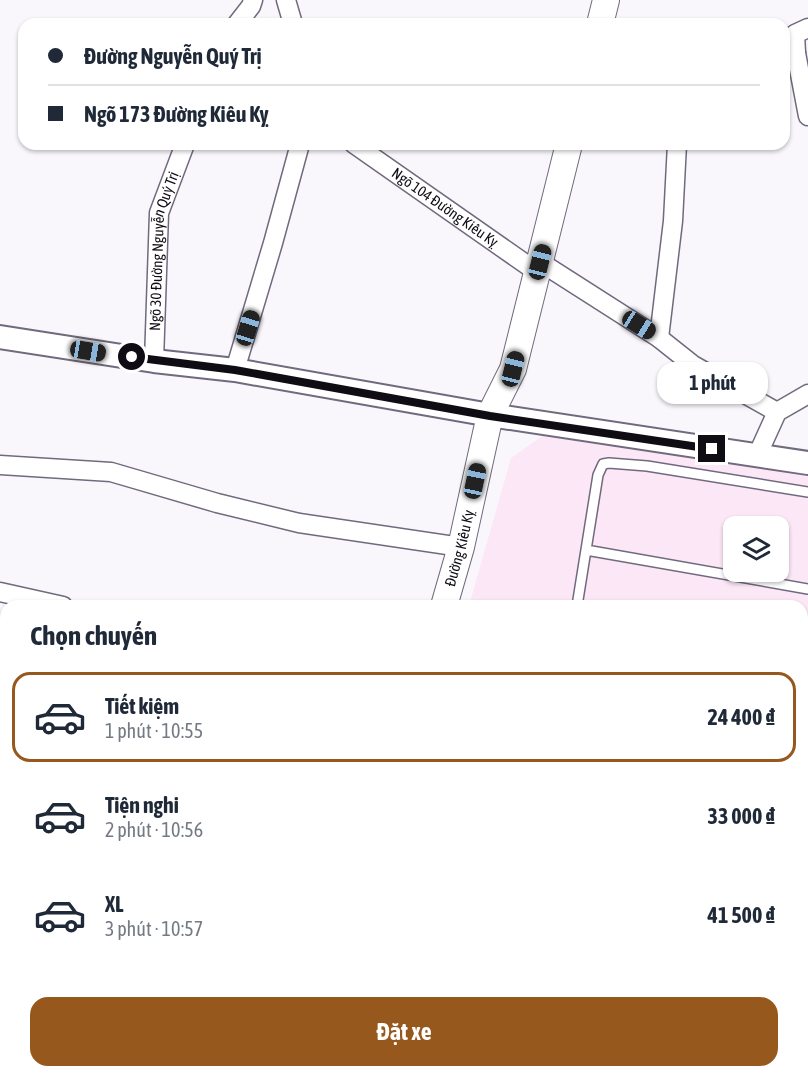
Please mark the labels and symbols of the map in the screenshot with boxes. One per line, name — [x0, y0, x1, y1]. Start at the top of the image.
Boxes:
street label: Ngõ 104 Đường Kiêu Kỵ — [389, 164, 502, 250]
street label: Ngõ 30 Đường Nguyễn Quý Trị — [146, 169, 182, 331]
car — [527, 242, 553, 282]
car — [234, 308, 262, 348]
car — [619, 308, 659, 342]
car — [69, 339, 107, 363]
route start — [118, 343, 145, 370]
car — [500, 349, 526, 389]
callout: 1 phút — [656, 362, 768, 404]
route end — [698, 435, 725, 462]
car — [462, 462, 488, 500]
street label: Đường Kiêu Kỵ — [441, 508, 477, 588]

